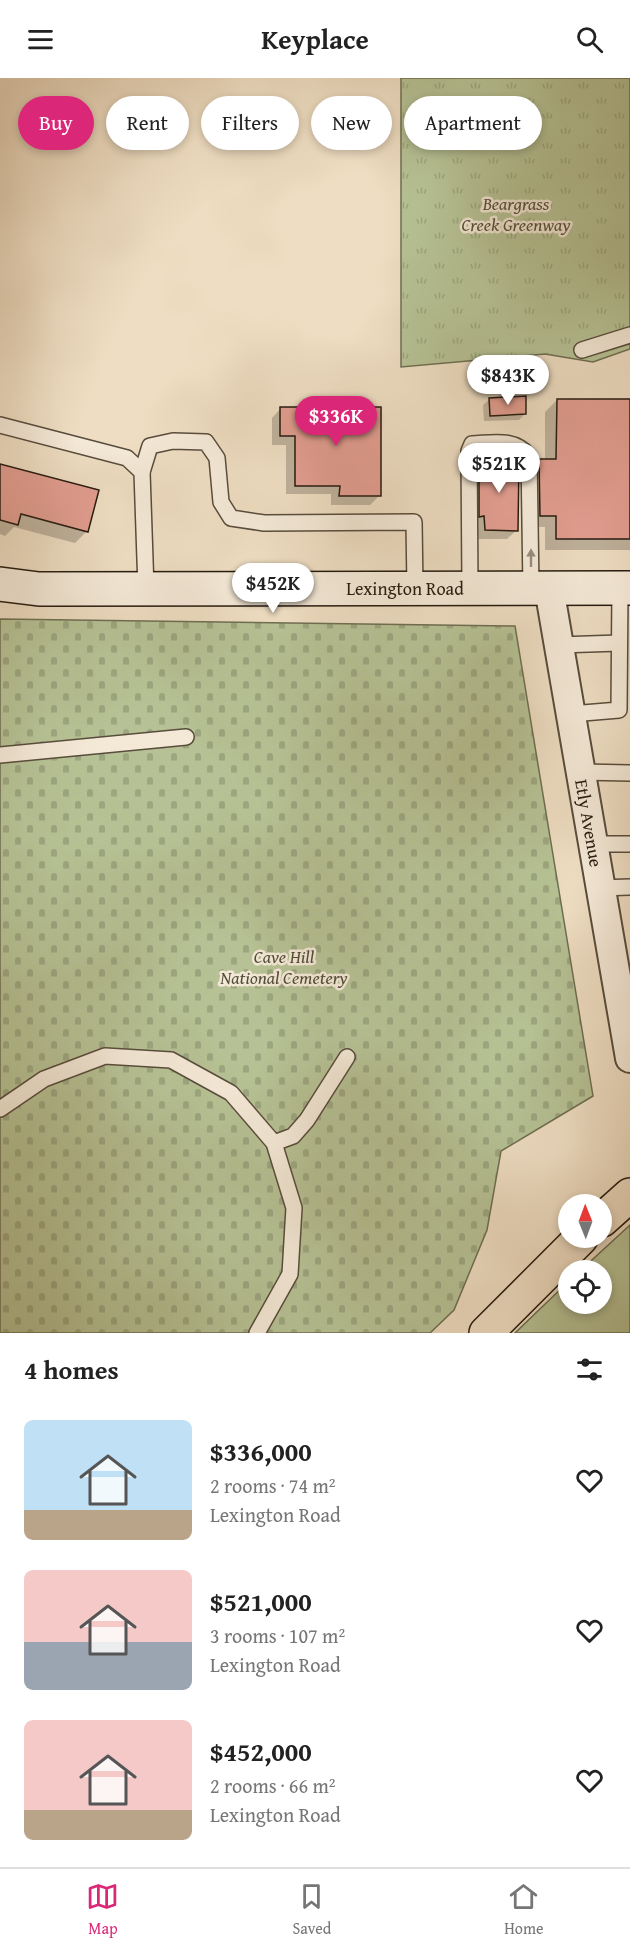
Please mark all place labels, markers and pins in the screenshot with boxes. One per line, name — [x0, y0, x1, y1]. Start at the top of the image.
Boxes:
pin: $843K — [466, 355, 550, 406]
pin: $336K — [294, 396, 378, 447]
pin: $521K — [457, 443, 541, 494]
pin: $452K — [231, 563, 315, 614]

